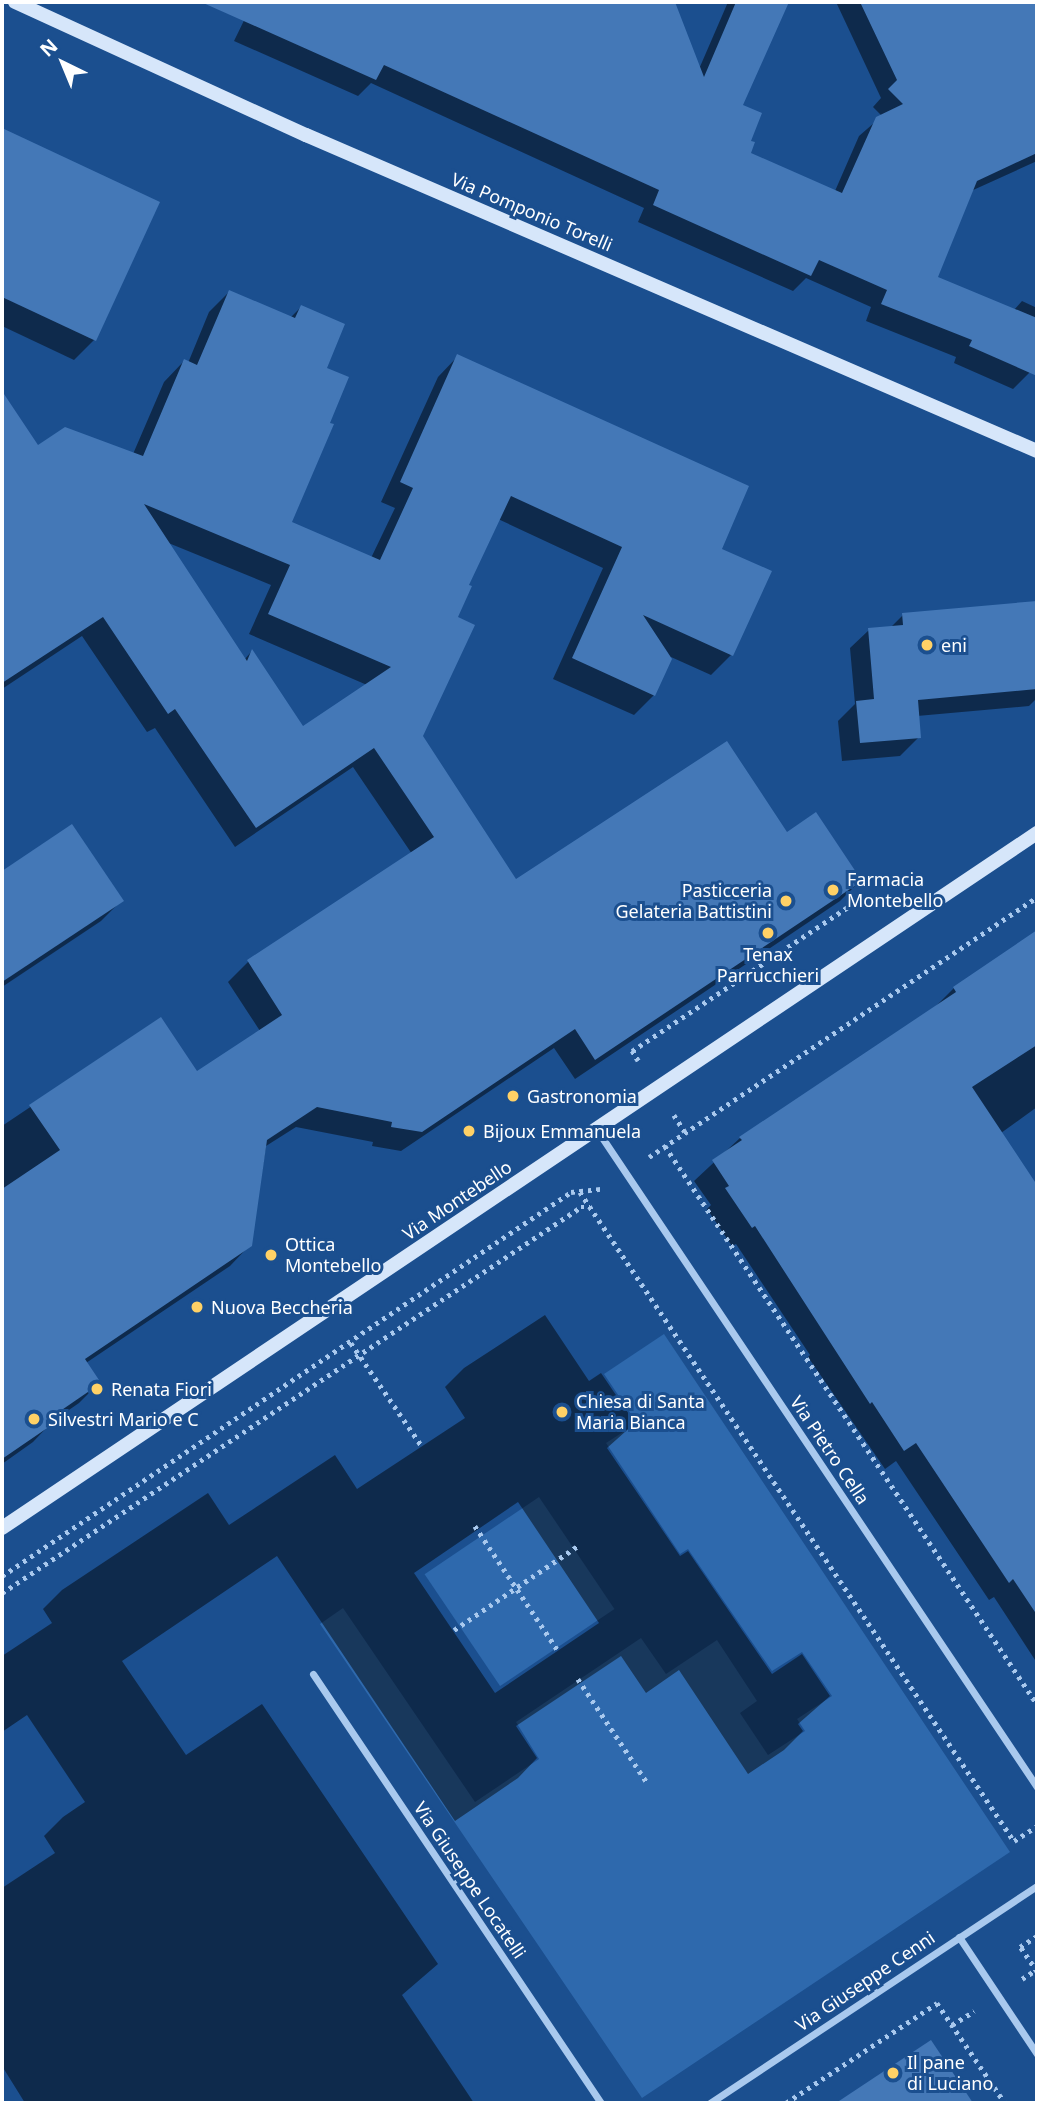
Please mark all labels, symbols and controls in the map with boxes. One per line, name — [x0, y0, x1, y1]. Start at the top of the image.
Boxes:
north arrow — [28, 28, 98, 98]
text: N — [34, 33, 63, 62]
street label: Via Pomponio Torelli — [448, 168, 616, 256]
place label: eni — [941, 634, 967, 656]
marker: eni — [919, 637, 935, 653]
place label: Farmacia Montebello — [847, 869, 943, 912]
place label: Pasticceria Gelateria Battistini — [616, 880, 772, 922]
marker: Farmacia Montebello — [825, 882, 841, 898]
marker: Pasticceria Gelateria Battistini — [778, 893, 794, 909]
marker: Tenax Parrucchieri — [760, 925, 776, 941]
place label: Tenax Parrucchieri — [717, 944, 819, 986]
place label: Gastronomia — [527, 1085, 637, 1107]
marker: Gastronomia — [505, 1088, 521, 1104]
place label: Bijoux Emmanuela — [483, 1120, 641, 1142]
marker: Bijoux Emmanuela — [461, 1123, 477, 1139]
street label: Via Montebello — [398, 1156, 516, 1244]
place label: Ottica Montebello — [285, 1234, 381, 1276]
marker: Ottica Montebello — [263, 1247, 279, 1263]
place label: Nuova Beccheria — [211, 1296, 353, 1318]
marker: Nuova Beccheria — [189, 1299, 205, 1315]
place label: Renata Fiori — [111, 1378, 212, 1400]
marker: Renata Fiori — [89, 1381, 105, 1397]
place label: Chiesa di Santa Maria Bianca — [576, 1391, 705, 1434]
street label: Via Pietro Cella — [786, 1392, 874, 1508]
marker: Chiesa di Santa Maria Bianca — [554, 1404, 570, 1420]
place label: Silvestri Mario e C — [48, 1408, 199, 1430]
marker: Silvestri Mario e C — [26, 1411, 42, 1427]
street label: Via Giuseppe Locatelli — [409, 1797, 531, 1963]
street label: Via Giuseppe Cenni — [791, 1926, 939, 2036]
place label: Il pane di Luciano — [907, 2052, 993, 2094]
marker: Il pane di Luciano — [885, 2065, 901, 2081]

